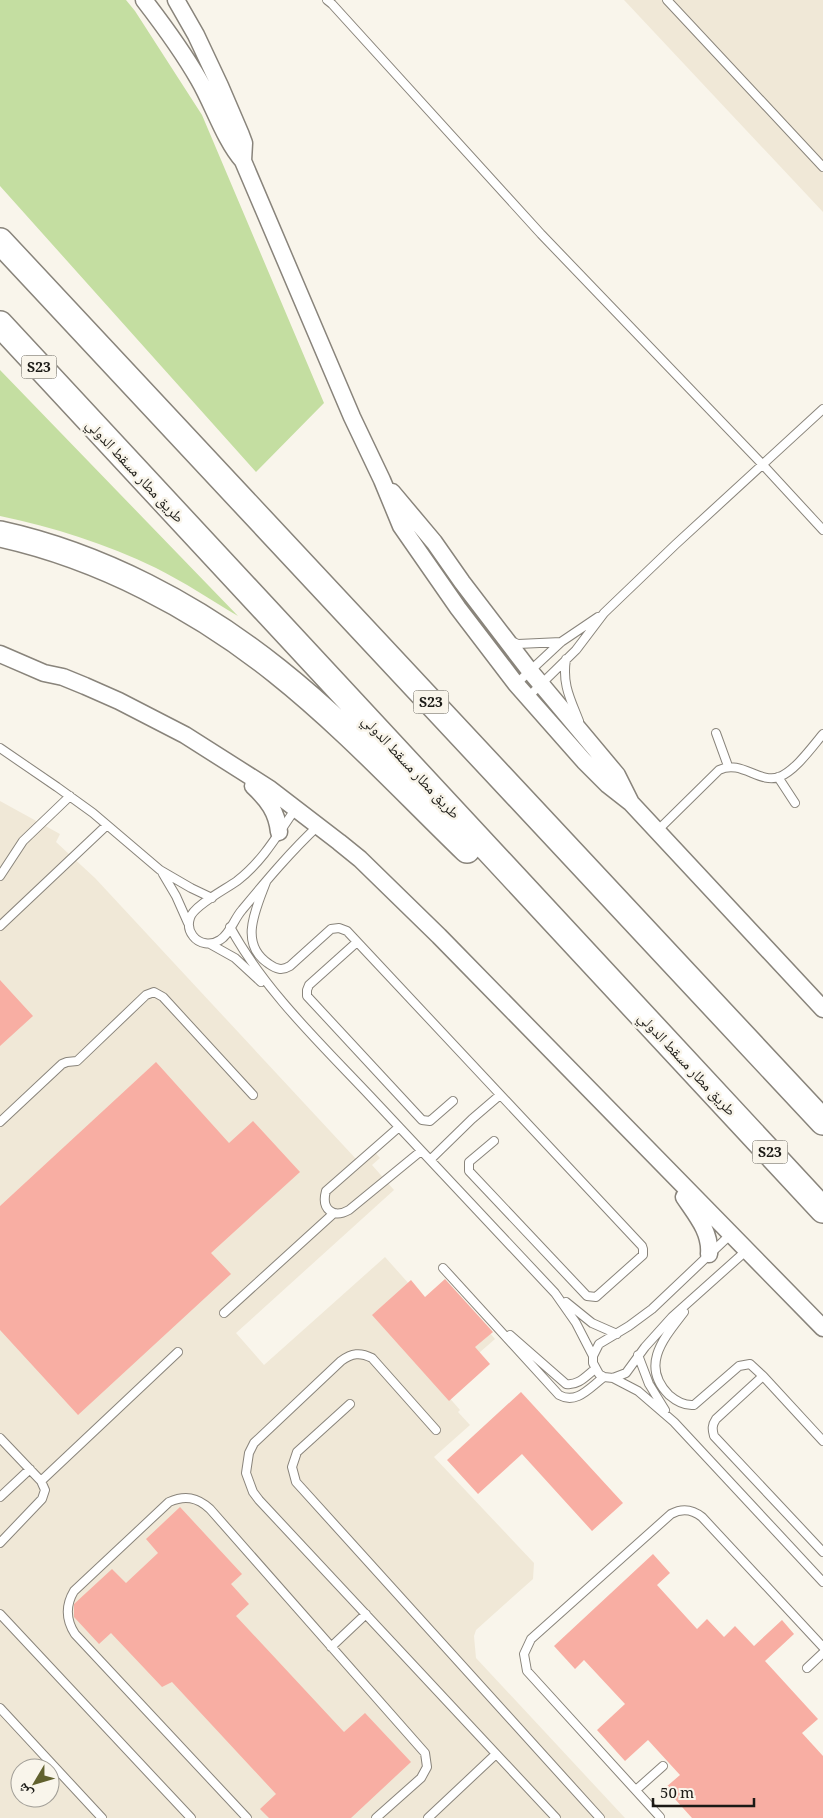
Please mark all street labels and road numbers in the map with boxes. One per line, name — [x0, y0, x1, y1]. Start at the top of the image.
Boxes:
road number: S23 — [22, 356, 56, 378]
street label: طريق مطار مسقط الدولي — [78, 414, 189, 531]
road number: S23 — [414, 690, 448, 714]
street label: طريق مطار مسقط الدولي — [354, 710, 465, 827]
street label: طريق مطار مسقط الدولي — [630, 1007, 741, 1124]
road number: S23 — [752, 1140, 788, 1164]

